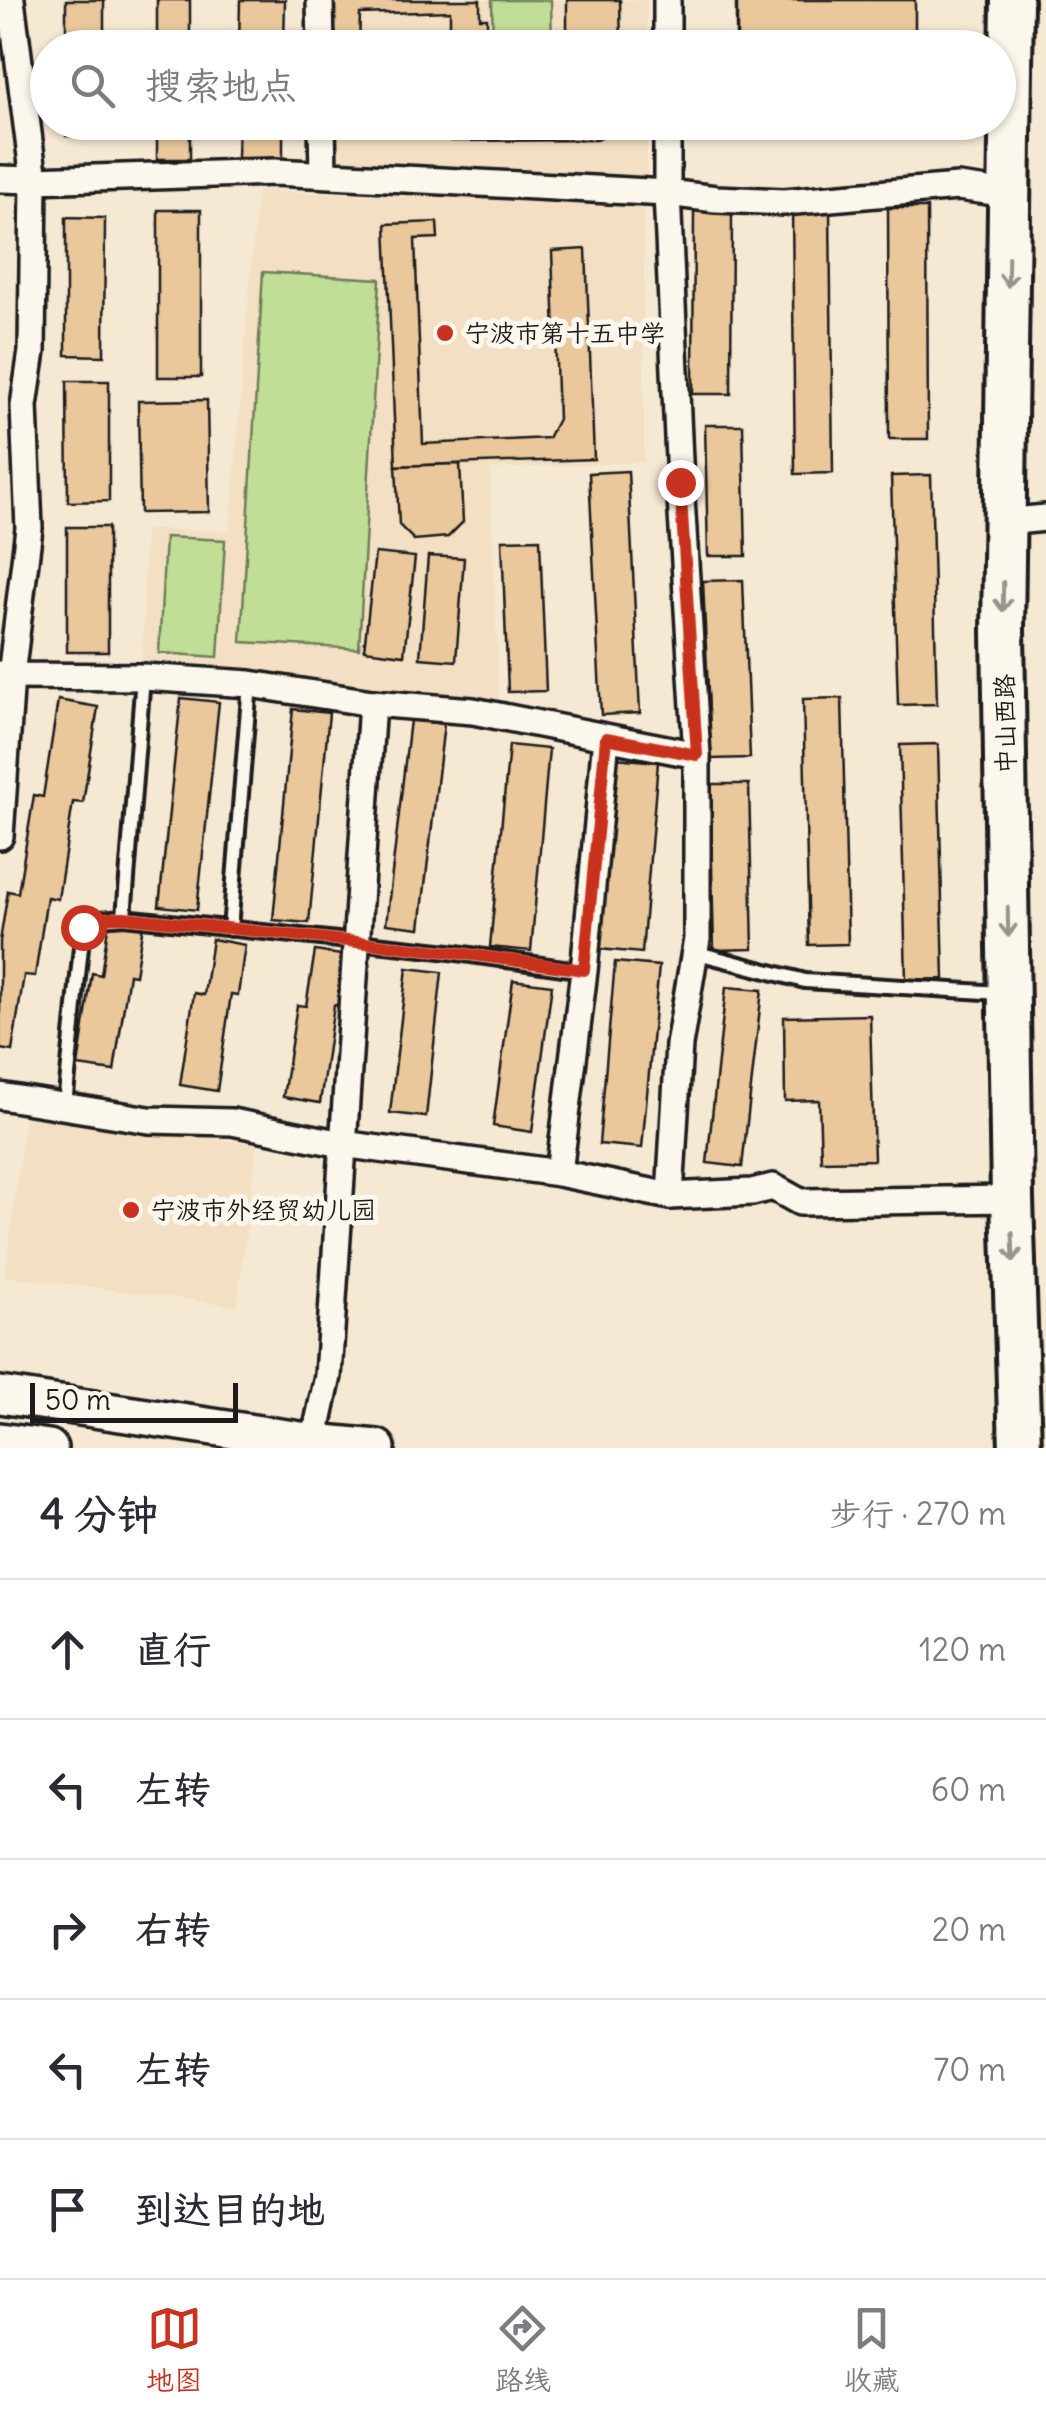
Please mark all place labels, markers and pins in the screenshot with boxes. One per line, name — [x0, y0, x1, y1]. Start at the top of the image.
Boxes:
place label: 宁波市第十五中学 — [465, 317, 665, 349]
marker: 宁波市第十五中学 — [434, 322, 456, 344]
place label: 宁波市外经贸幼儿园 — [151, 1194, 376, 1226]
marker: 宁波市外经贸幼儿园 — [120, 1199, 142, 1221]

